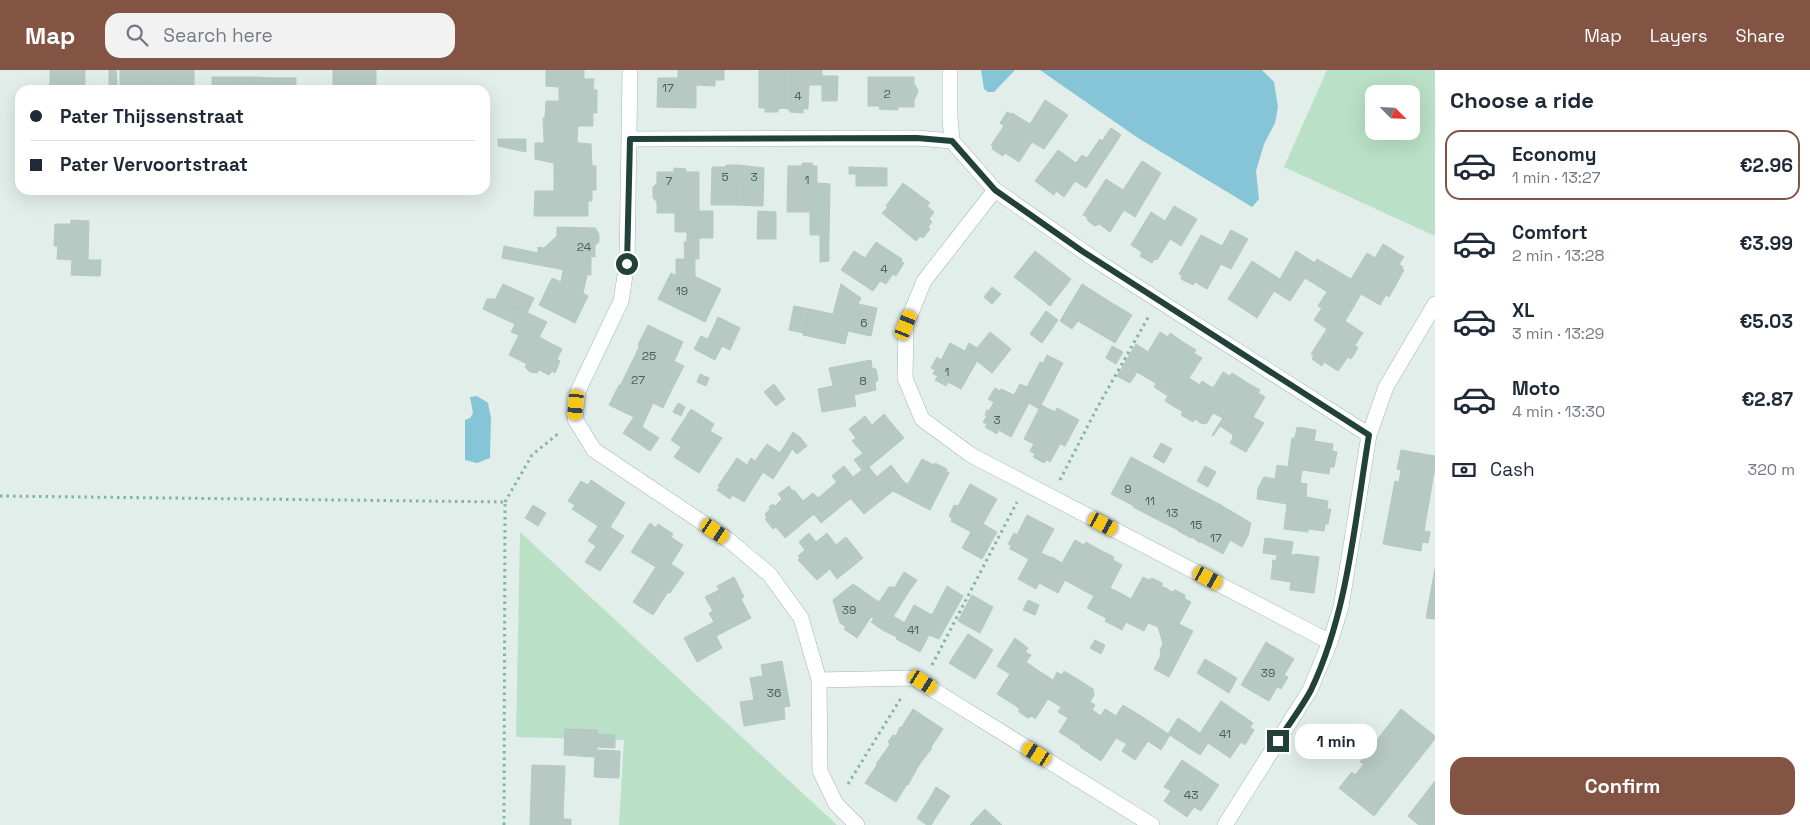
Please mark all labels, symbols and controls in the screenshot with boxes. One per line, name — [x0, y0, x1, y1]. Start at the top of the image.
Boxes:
search box — [105, 13, 455, 58]
text: Map — [25, 20, 75, 51]
icon: search — [123, 21, 151, 49]
text: Search here — [163, 23, 273, 48]
text: Map — [1584, 24, 1622, 47]
text: Layers — [1650, 24, 1707, 47]
text: Share — [1735, 24, 1785, 47]
house number: 17 — [662, 80, 674, 96]
north arrow — [1365, 85, 1420, 140]
map controls — [1365, 85, 1420, 140]
house number: 2 — [883, 86, 891, 102]
text: Choose a ride — [1450, 86, 1594, 114]
house number: 4 — [794, 88, 802, 104]
text: Pater Thijssenstraat — [60, 104, 244, 129]
text: Economy — [1512, 142, 1596, 167]
icon: car — [1452, 143, 1497, 188]
text: Pater Vervoortstraat — [60, 152, 248, 177]
text: €2.96 — [1740, 153, 1793, 178]
text: 1 min · 13:27 — [1512, 167, 1600, 188]
house number: 5 — [721, 169, 729, 185]
house number: 3 — [750, 169, 758, 185]
house number: 1 — [804, 172, 810, 188]
house number: 7 — [666, 173, 673, 189]
text: Comfort — [1512, 220, 1588, 245]
icon: car — [1452, 221, 1497, 266]
text: €3.99 — [1739, 231, 1793, 256]
house number: 24 — [577, 239, 592, 255]
text: 2 min · 13:28 — [1512, 245, 1604, 266]
route start — [616, 253, 638, 275]
house number: 4 — [880, 261, 888, 277]
house number: 19 — [676, 283, 688, 299]
text: XL — [1512, 298, 1535, 323]
icon: car — [1452, 299, 1497, 344]
car — [893, 308, 918, 342]
text: €5.03 — [1739, 309, 1793, 334]
house number: 6 — [860, 315, 868, 331]
text: 3 min · 13:29 — [1512, 323, 1604, 344]
house number: 25 — [642, 348, 656, 364]
house number: 1 — [944, 364, 950, 380]
house number: 27 — [631, 372, 645, 388]
house number: 8 — [859, 373, 867, 389]
text: Moto — [1512, 376, 1560, 401]
icon: car — [1452, 377, 1497, 422]
text: €2.87 — [1741, 387, 1793, 412]
car — [567, 389, 584, 421]
text: 4 min · 13:30 — [1512, 401, 1605, 422]
house number: 3 — [993, 412, 1001, 428]
icon: cash — [1450, 456, 1478, 484]
text: Cash — [1490, 457, 1535, 482]
text: 320 m — [1748, 459, 1795, 480]
house number: 9 — [1124, 481, 1132, 497]
house number: 11 — [1145, 493, 1155, 509]
house number: 13 — [1166, 505, 1178, 521]
car — [1086, 510, 1119, 538]
car — [698, 516, 731, 546]
house number: 15 — [1190, 517, 1202, 533]
house number: 17 — [1210, 530, 1222, 546]
car — [1191, 564, 1224, 592]
house number: 39 — [842, 602, 856, 618]
house number: 41 — [907, 622, 919, 638]
house number: 39 — [1261, 665, 1275, 681]
car — [906, 668, 939, 696]
house number: 36 — [767, 685, 781, 701]
callout: 1 min — [1296, 724, 1378, 758]
house number: 41 — [1219, 726, 1231, 742]
route end — [1267, 730, 1289, 752]
text: 1 min — [1316, 731, 1356, 752]
car — [1020, 740, 1053, 768]
button: Confirm — [1450, 757, 1795, 815]
house number: 43 — [1184, 787, 1198, 803]

